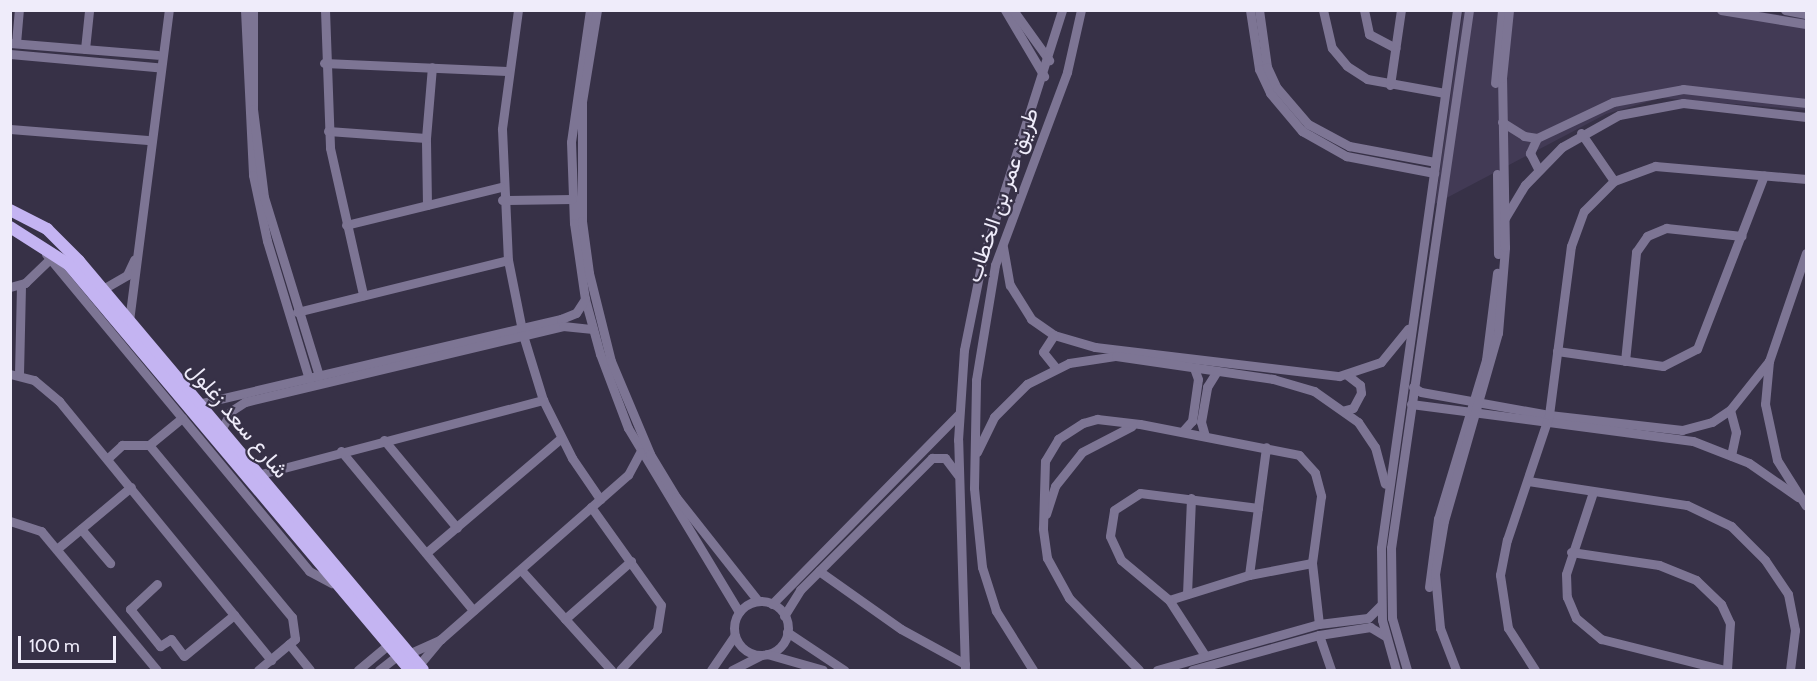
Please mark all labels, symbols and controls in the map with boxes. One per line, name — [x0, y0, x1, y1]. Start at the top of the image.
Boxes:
street label: طريق عمر بن الخطاب — [960, 104, 1044, 286]
street label: شارع سعد زغلول — [182, 356, 294, 484]
scale bar — [21, 624, 118, 662]
text: 100 m — [29, 635, 80, 657]

